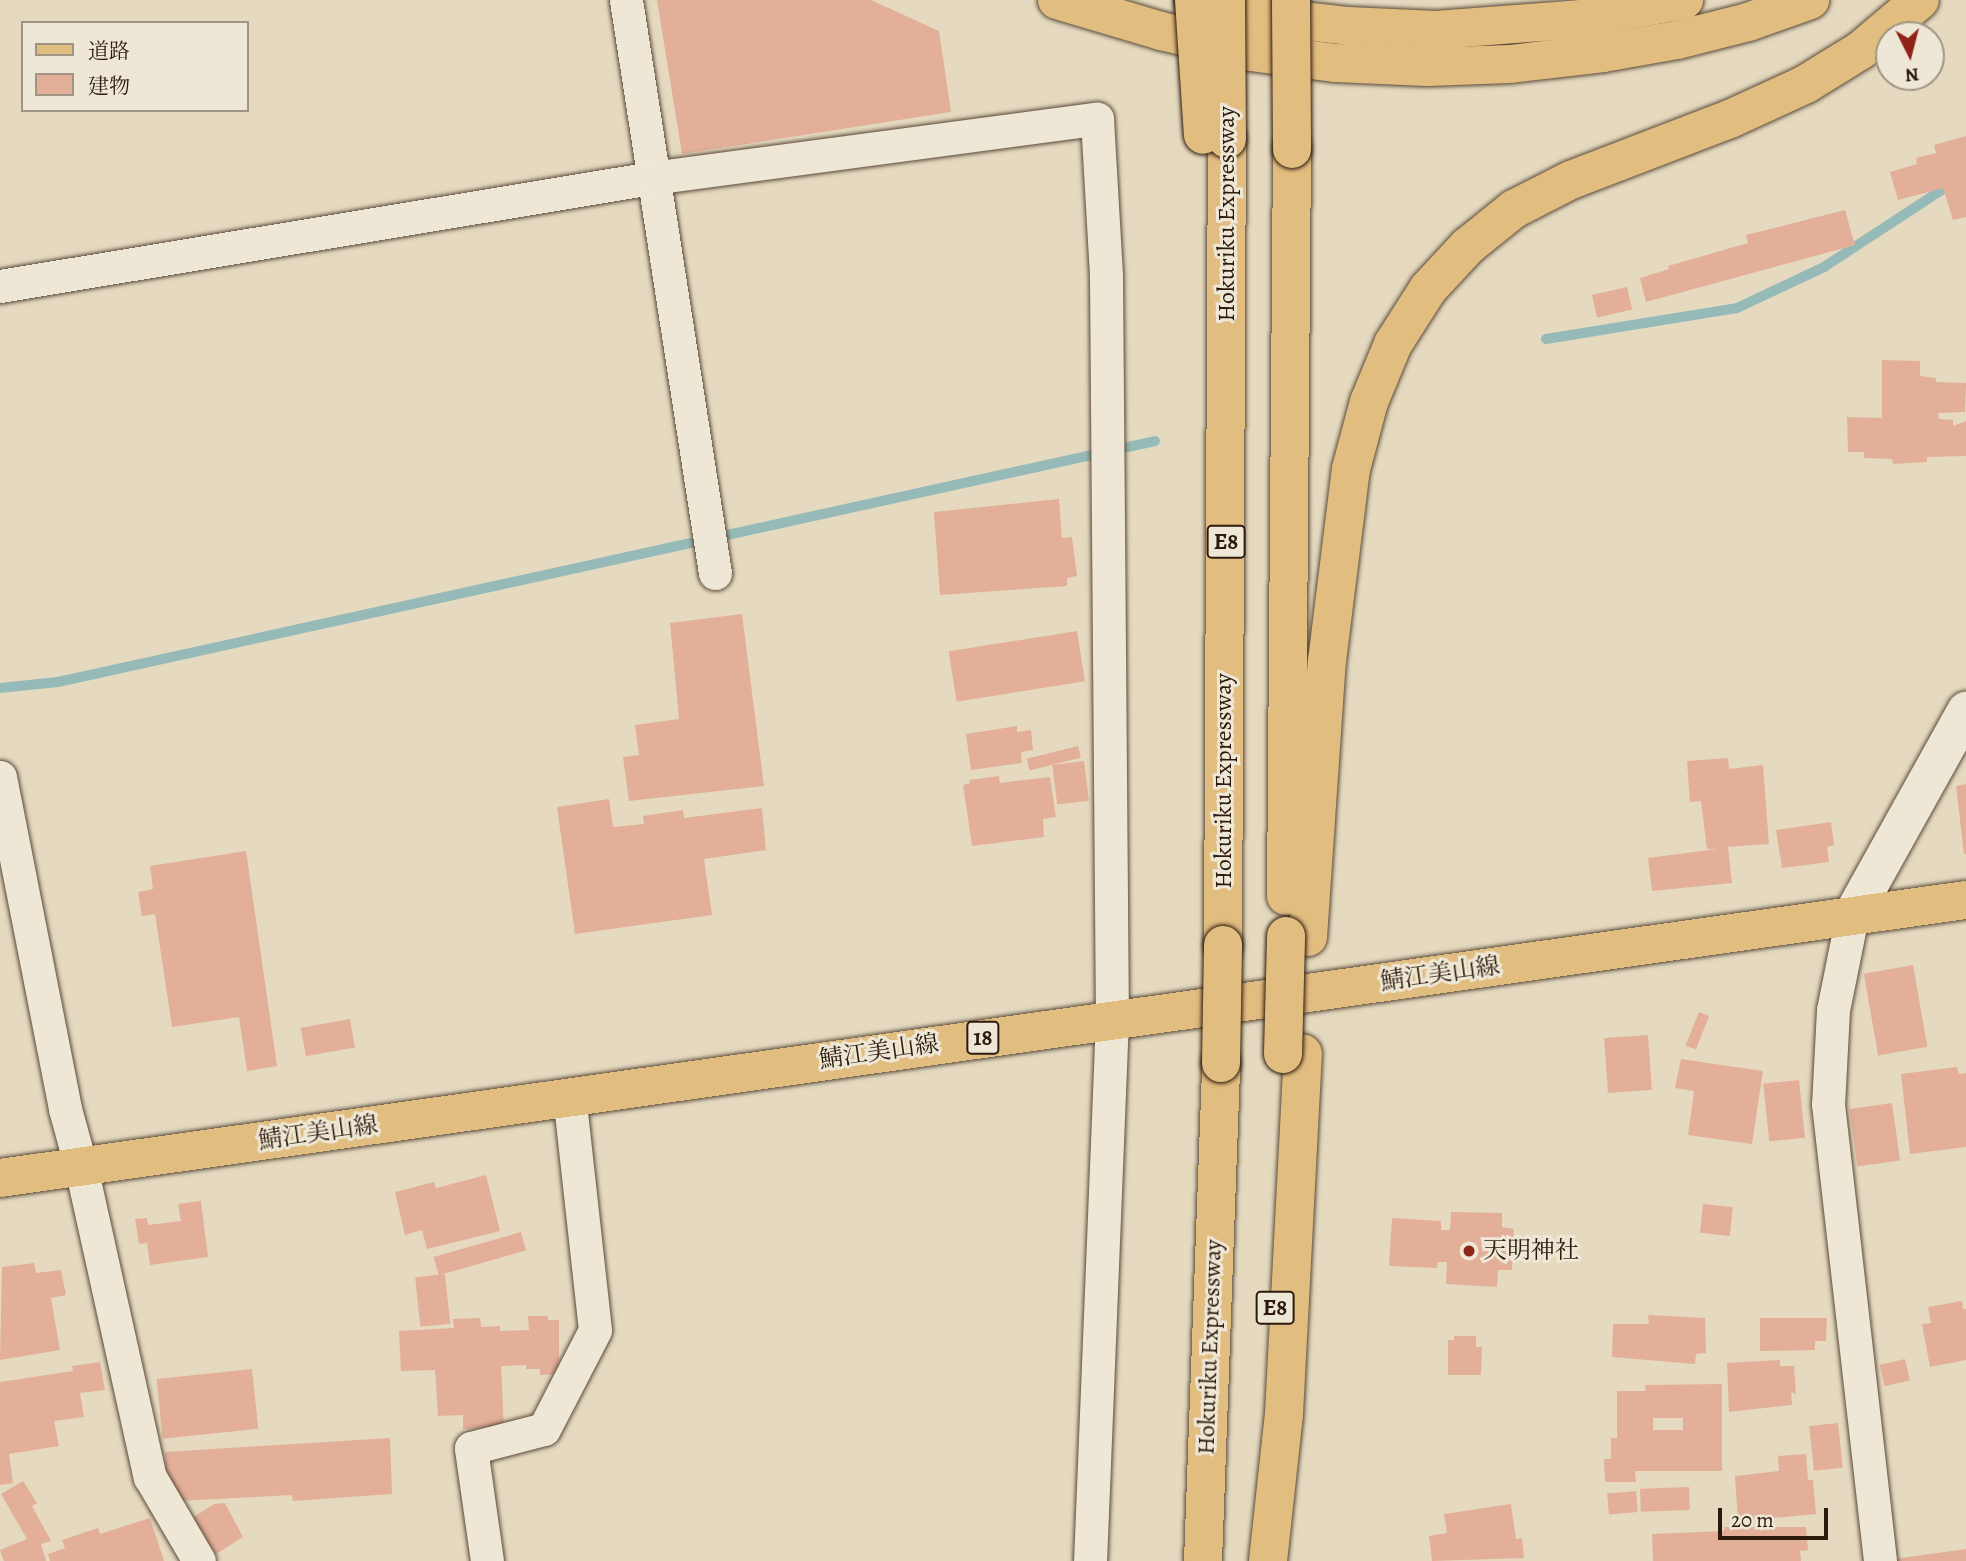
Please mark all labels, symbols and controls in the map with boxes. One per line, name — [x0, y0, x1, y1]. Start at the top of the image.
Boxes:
legend — [21, 21, 248, 112]
north arrow — [1875, 21, 1945, 91]
text: 道路 — [88, 37, 130, 65]
text: N — [1904, 61, 1920, 89]
text: 建物 — [88, 72, 130, 100]
street label: Hokuriku Expressway — [1213, 106, 1241, 322]
road number: E8 — [1205, 522, 1247, 562]
street label: Hokuriku Expressway — [1210, 673, 1238, 889]
street label: 鯖江美山線 — [1379, 951, 1501, 997]
road number: 18 — [965, 1018, 1000, 1058]
street label: 鯖江美山線 — [818, 1029, 940, 1075]
street label: 鯖江美山線 — [257, 1110, 379, 1156]
place label: 天明神社 — [1483, 1237, 1579, 1265]
street label: Hokuriku Expressway — [1192, 1239, 1228, 1455]
marker: 天明神社 — [1461, 1243, 1477, 1259]
road number: E8 — [1254, 1288, 1296, 1328]
scale bar — [1721, 1494, 1831, 1538]
text: 20 m — [1731, 1506, 1774, 1534]

